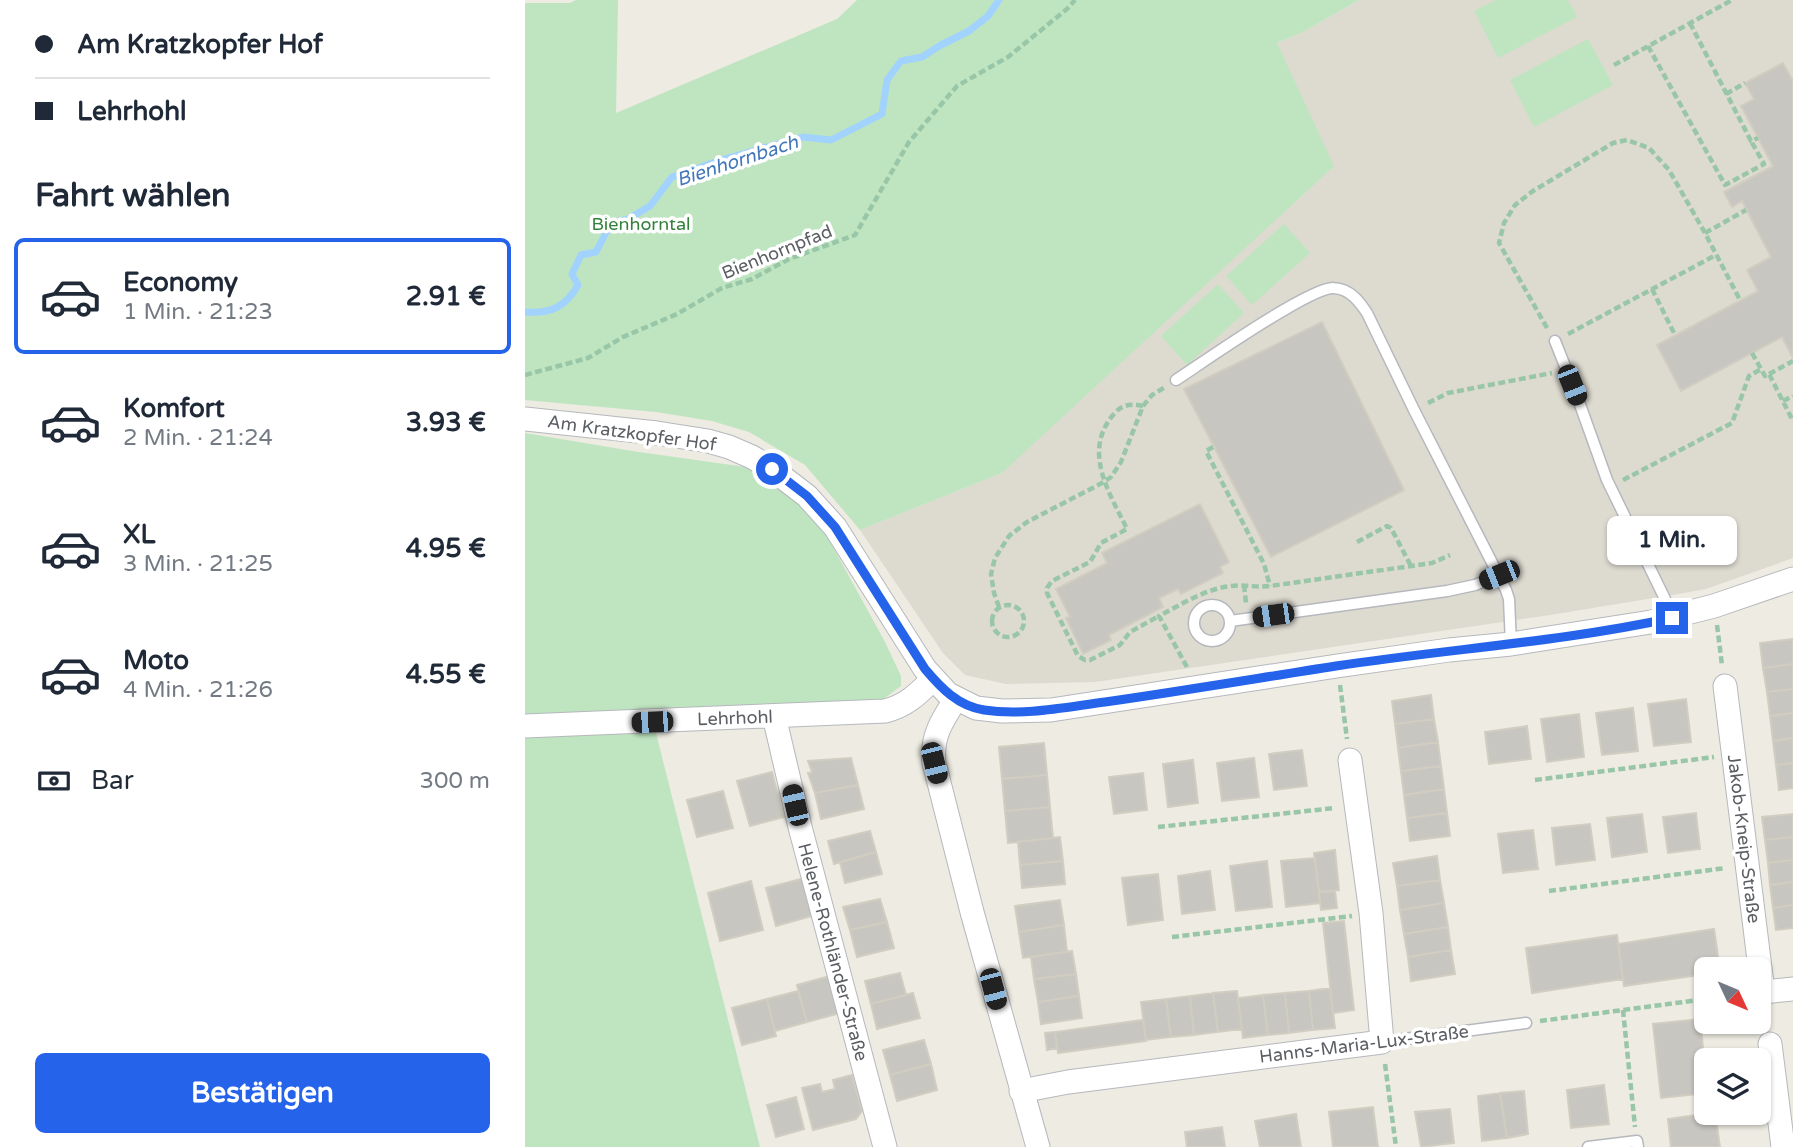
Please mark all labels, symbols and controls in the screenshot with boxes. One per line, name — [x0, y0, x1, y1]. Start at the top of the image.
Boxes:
text: Am Kratzkopfer Hof — [77, 29, 323, 60]
text: Lehrhohl — [77, 96, 186, 127]
water label: Bienhornbach — [674, 131, 801, 191]
text: Fahrt wählen — [35, 177, 231, 215]
park label: Bienhorntal — [592, 213, 690, 235]
street label: Bienhornpfad — [719, 220, 835, 284]
icon: car — [39, 265, 102, 328]
text: Economy — [123, 267, 238, 298]
text: 2.91 € — [406, 281, 486, 312]
text: 1 Min. · 21:23 — [123, 298, 273, 326]
car — [1555, 362, 1590, 408]
icon: car — [39, 391, 102, 454]
text: Komfort — [123, 393, 225, 424]
text: 3.93 € — [406, 407, 486, 438]
street label: Am Kratzkopfer Hof — [546, 410, 718, 456]
text: 2 Min. · 21:24 — [123, 424, 273, 452]
route start — [756, 453, 788, 485]
callout: 1 Min. — [1607, 516, 1737, 566]
icon: car — [39, 517, 102, 580]
text: XL — [123, 519, 155, 550]
text: 1 Min. — [1638, 526, 1706, 554]
text: 4.95 € — [406, 533, 486, 564]
text: 3 Min. · 21:25 — [123, 550, 273, 578]
car — [1476, 557, 1523, 593]
car — [1251, 602, 1296, 628]
route end — [1656, 602, 1688, 634]
icon: car — [39, 643, 102, 706]
text: Moto — [123, 645, 189, 676]
text: 4.55 € — [406, 659, 486, 690]
text: 4 Min. · 21:26 — [123, 676, 273, 704]
street label: Lehrhohl — [697, 706, 773, 730]
car — [631, 711, 674, 733]
car — [919, 740, 950, 786]
street label: Jakob-Kneip-Straße — [1723, 754, 1765, 924]
icon: cash — [35, 762, 73, 800]
text: Bar — [91, 765, 134, 796]
text: 300 m — [420, 767, 490, 795]
car — [781, 782, 810, 828]
street label: Helene-Rothländer-Straße — [793, 841, 873, 1063]
north arrow — [1694, 957, 1771, 1034]
map controls — [1694, 957, 1771, 1125]
car — [978, 966, 1009, 1012]
street label: Hanns-Maria-Lux-Straße — [1258, 1020, 1470, 1068]
button: layers — [1694, 1048, 1771, 1125]
button: Bestätigen — [35, 1053, 490, 1133]

